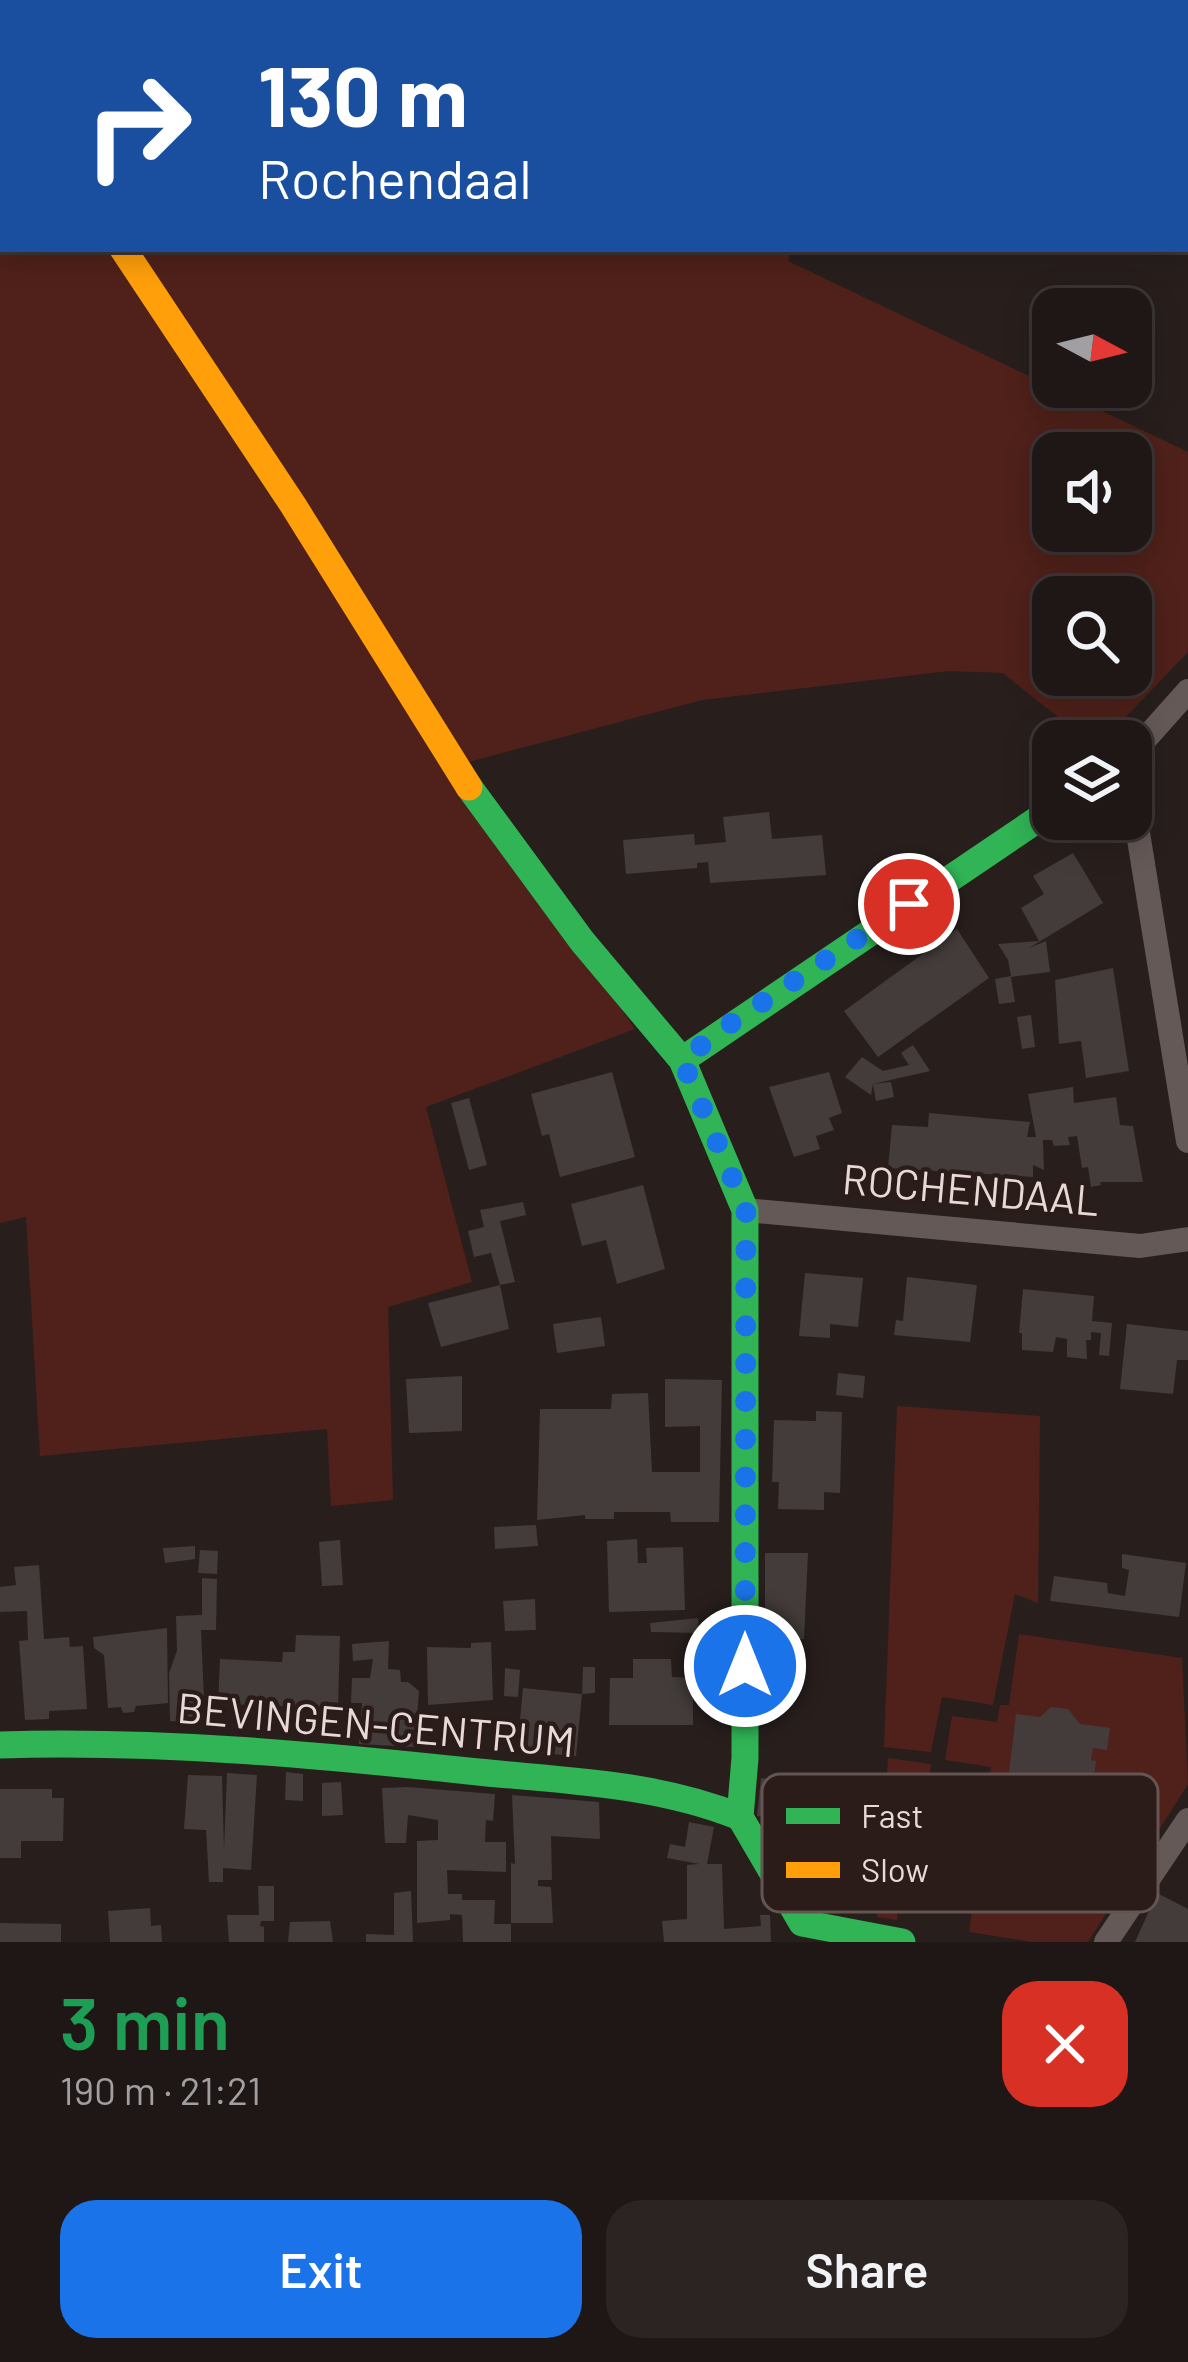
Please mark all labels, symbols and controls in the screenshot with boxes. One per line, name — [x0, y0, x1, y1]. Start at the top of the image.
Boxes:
text: 130 m — [258, 43, 468, 144]
icon: right — [60, 48, 216, 204]
text: Rochendaal — [258, 145, 532, 210]
north arrow — [1032, 288, 1152, 408]
map controls — [1032, 288, 1152, 840]
button: sound — [1032, 432, 1152, 552]
button: search — [1032, 576, 1152, 696]
button: layers — [1032, 720, 1152, 840]
pin — [858, 853, 960, 955]
icon: arrive — [876, 871, 942, 937]
street label: ROCHENDAAL — [840, 1152, 1102, 1224]
position arrow — [682, 1603, 808, 1729]
street label: BEVINGEN-CENTRUM — [175, 1681, 577, 1765]
legend — [762, 1774, 1158, 1912]
text: Fast — [861, 1795, 923, 1835]
text: Slow — [861, 1849, 929, 1889]
text: 3 min — [60, 1978, 230, 2064]
button: close — [1002, 1981, 1128, 2107]
text: 190 m · 21:21 — [60, 2066, 261, 2113]
button: Exit — [60, 2200, 582, 2338]
button: Share — [606, 2200, 1128, 2338]

